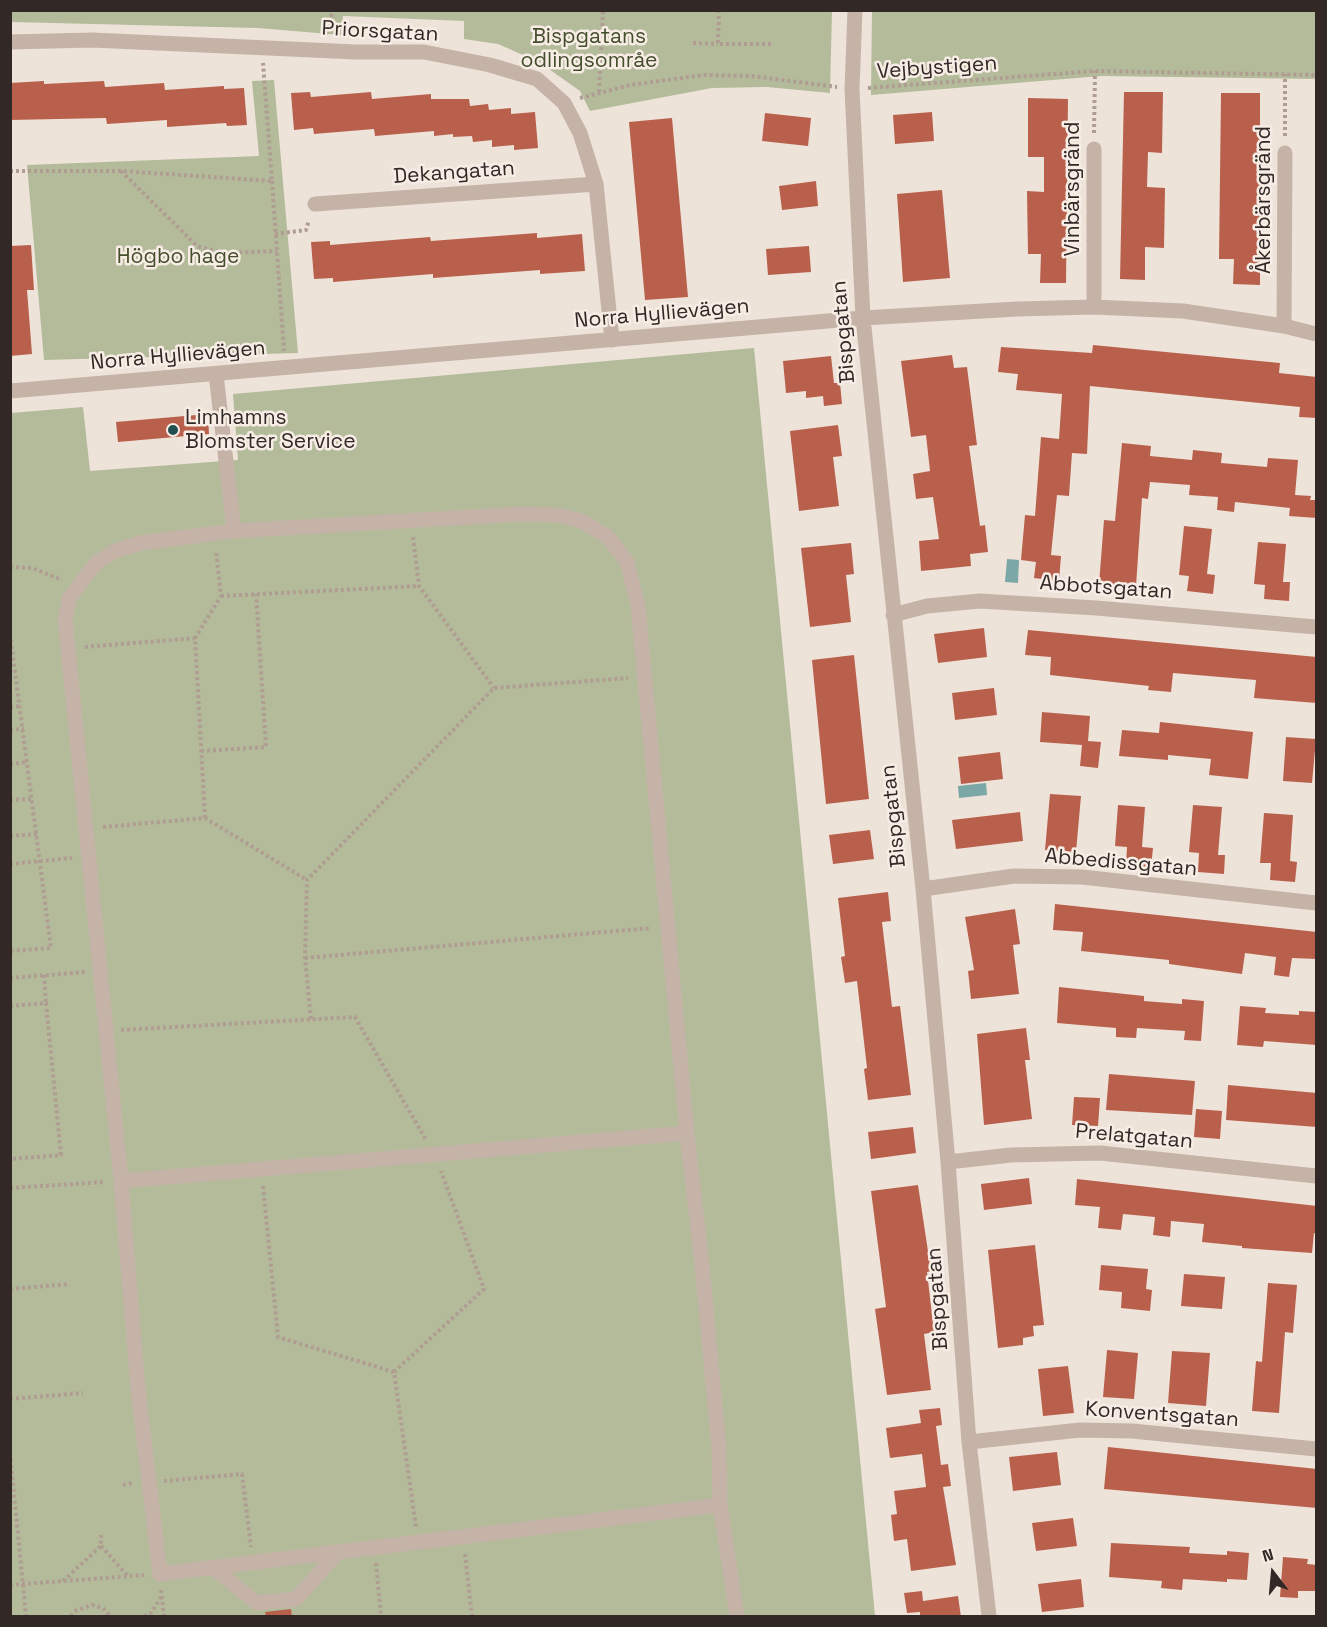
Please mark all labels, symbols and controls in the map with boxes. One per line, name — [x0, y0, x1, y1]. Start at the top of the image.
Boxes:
street label: Priorsgatan — [321, 16, 439, 48]
park label: Bispgatans odlingsområe — [520, 24, 658, 74]
street label: Vejbystigen — [876, 51, 998, 85]
street label: Vinbärsgränd — [1060, 122, 1086, 256]
street label: Åkerbärsgränd — [1251, 126, 1277, 274]
street label: Dekangatan — [392, 156, 516, 190]
park label: Högbo hage — [117, 244, 239, 270]
street label: Bispgatan — [827, 280, 861, 384]
street label: Norra Hyllievägen — [573, 294, 751, 334]
street label: Norra Hyllievägen — [89, 336, 267, 376]
place label: Limhamns Blomster Service — [185, 405, 356, 455]
marker: Limhamns Blomster Service — [166, 423, 180, 437]
street label: Abbotsgatan — [1039, 571, 1173, 605]
street label: Bispgatan — [876, 763, 912, 869]
street label: Abbedissgatan — [1044, 844, 1198, 882]
street label: Prelatgatan — [1074, 1119, 1194, 1155]
street label: Bispgatan — [922, 1247, 954, 1351]
street label: Konventsgatan — [1084, 1397, 1240, 1433]
north arrow — [1243, 1543, 1303, 1603]
text: N — [1260, 1544, 1276, 1567]

